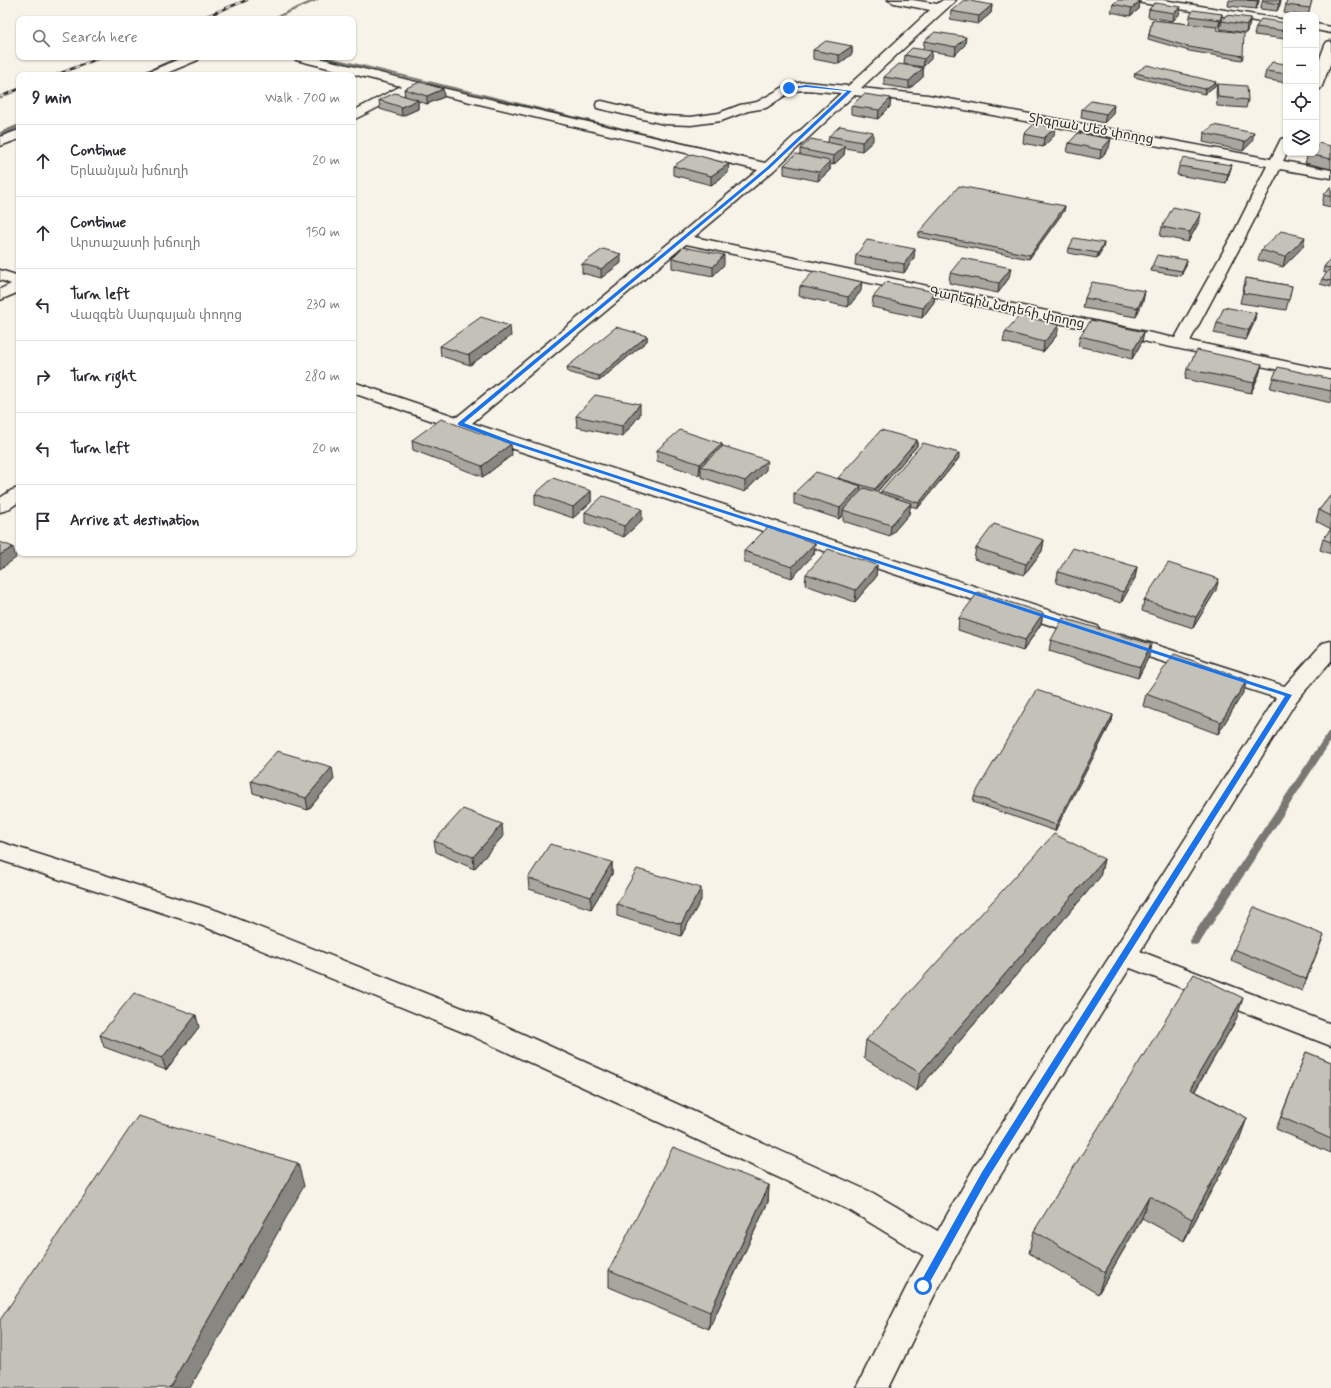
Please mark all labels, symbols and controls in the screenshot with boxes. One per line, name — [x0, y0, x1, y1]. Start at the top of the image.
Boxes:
map controls — [1283, 12, 1319, 156]
button: + — [1283, 12, 1319, 48]
search box — [16, 16, 356, 60]
icon: search — [30, 27, 52, 49]
text: Search here — [62, 28, 138, 48]
button: − — [1283, 48, 1319, 84]
route end — [780, 79, 798, 97]
button: locate — [1283, 84, 1319, 120]
text: 9 min — [32, 87, 72, 109]
text: Walk · 700 m — [265, 90, 340, 107]
street label: Տիգրան Մեծ փողոց — [1027, 110, 1155, 148]
button: layers — [1283, 120, 1319, 156]
text: Continue — [70, 141, 126, 161]
icon: ahead — [32, 150, 54, 172]
text: 20 m — [312, 152, 340, 169]
text: Երևանյան խճուղի — [70, 163, 189, 180]
text: Continue — [70, 213, 126, 233]
icon: ahead — [32, 222, 54, 244]
text: 150 m — [306, 224, 340, 241]
text: Արտաշատի խճուղի — [70, 235, 200, 252]
street label: Գարեգին Նժդեհի փողոց — [928, 283, 1086, 333]
text: Turn left — [70, 285, 130, 305]
icon: left — [32, 294, 54, 316]
text: 230 m — [306, 296, 340, 313]
text: Վազգեն Սարգսյան փողոց — [70, 307, 242, 324]
icon: right — [32, 366, 54, 388]
text: Turn right — [70, 367, 137, 387]
text: 280 m — [305, 368, 340, 385]
icon: left — [32, 438, 54, 460]
text: Turn left — [70, 439, 130, 459]
text: 20 m — [312, 440, 340, 457]
icon: arrive — [32, 510, 54, 532]
text: Arrive at destination — [70, 511, 199, 531]
route start — [914, 1277, 932, 1295]

